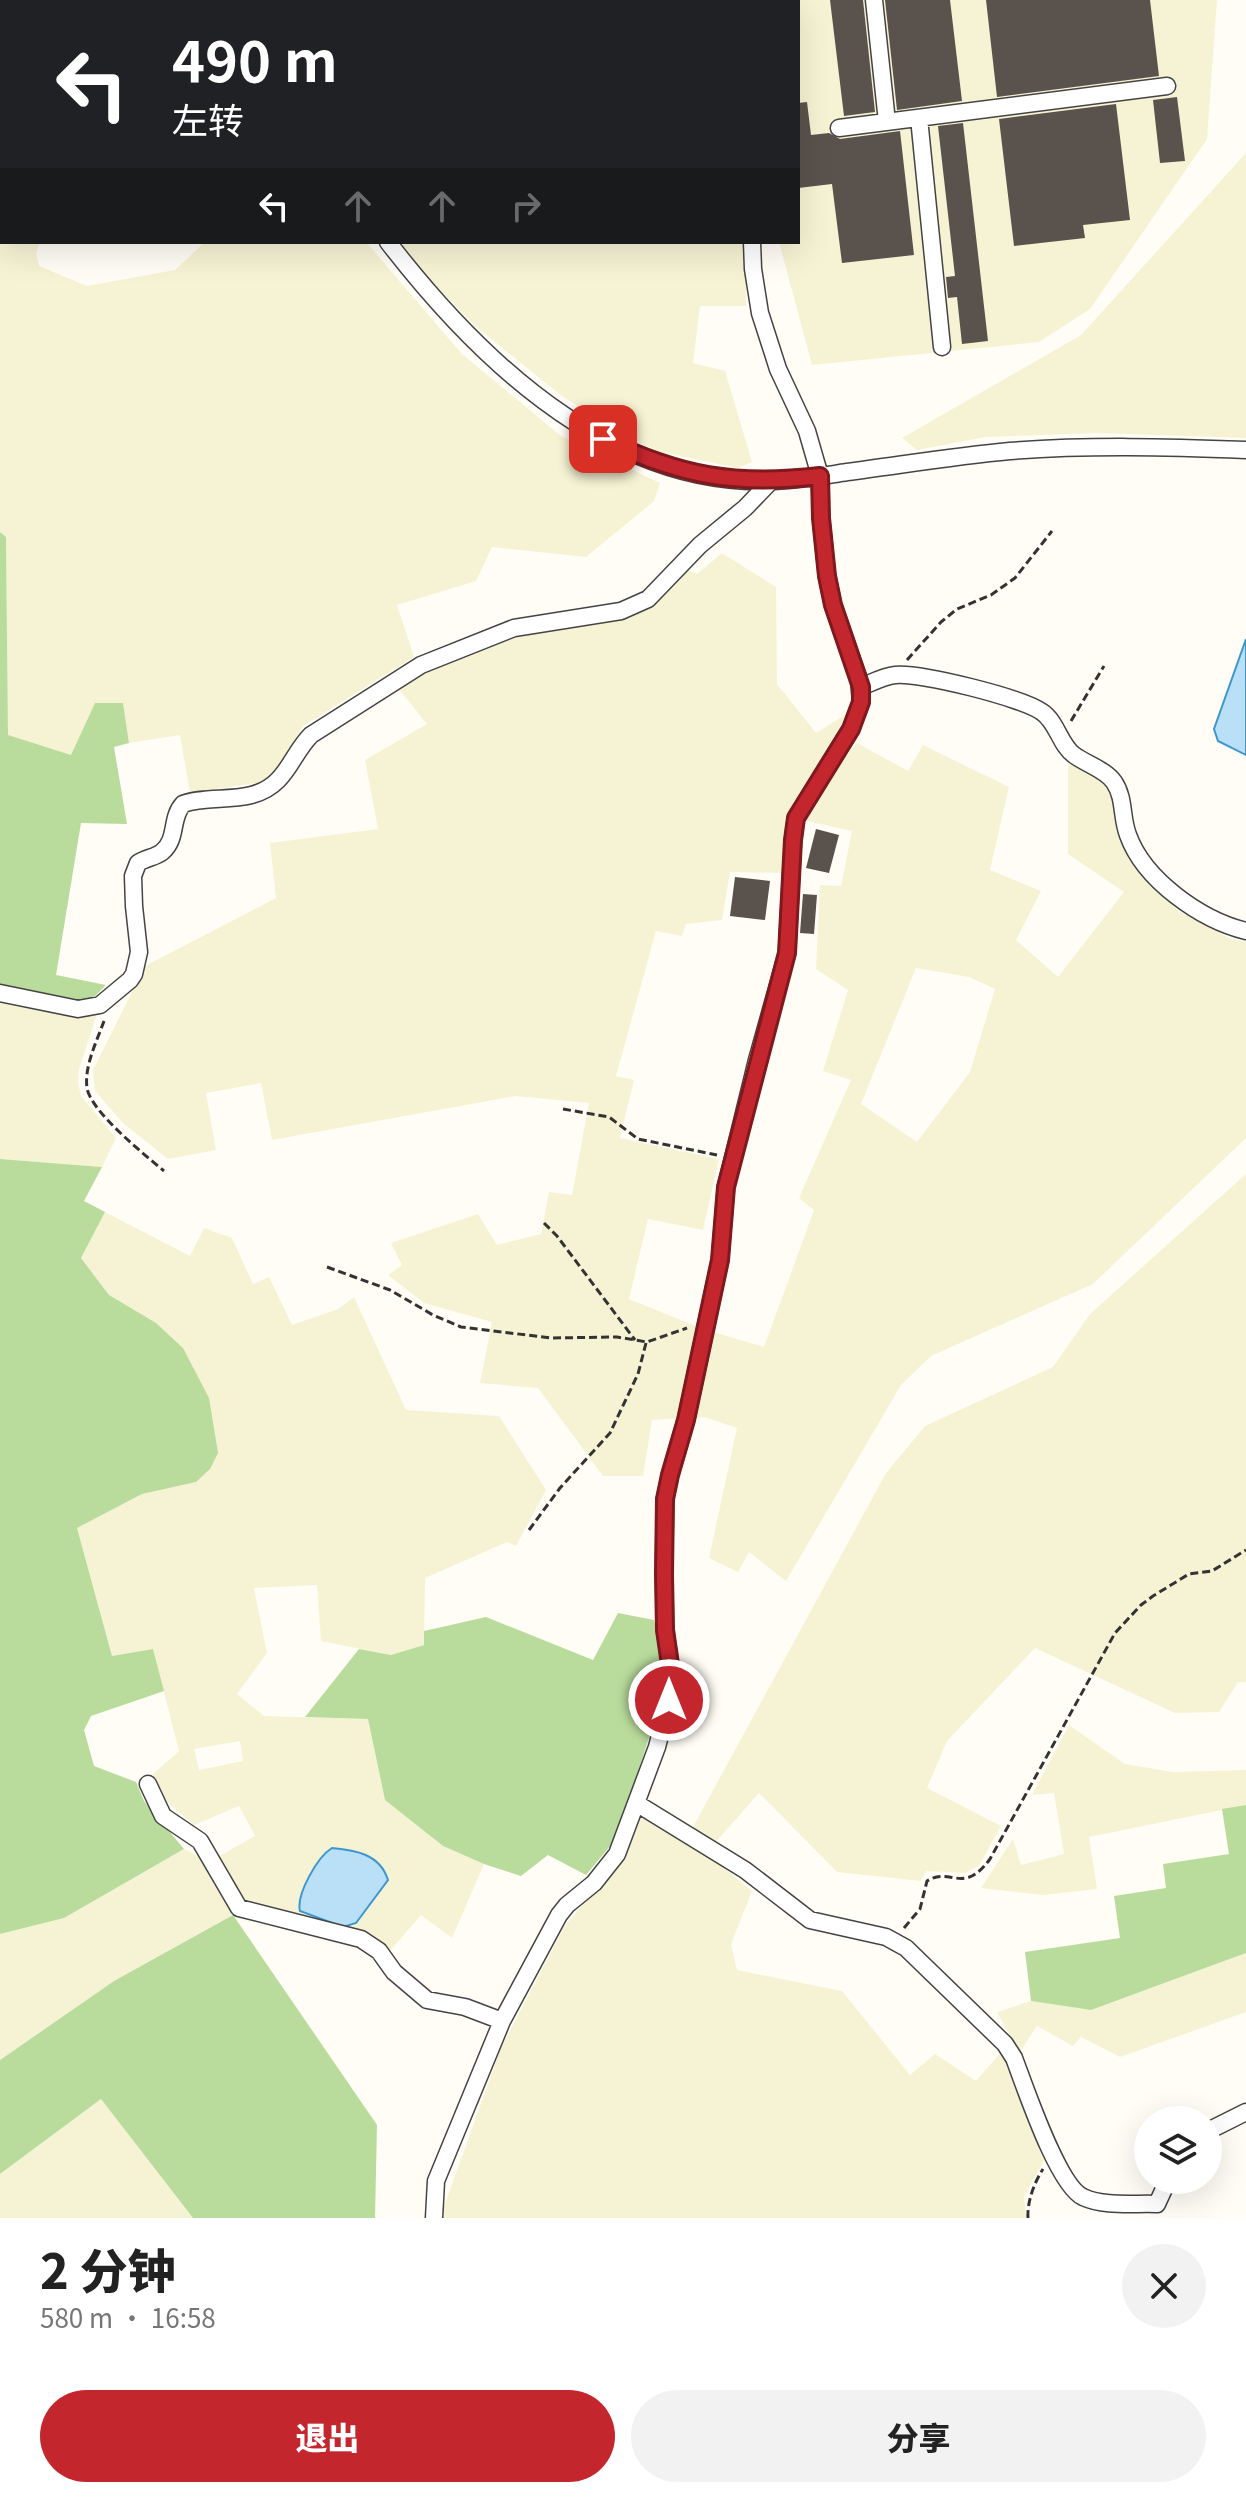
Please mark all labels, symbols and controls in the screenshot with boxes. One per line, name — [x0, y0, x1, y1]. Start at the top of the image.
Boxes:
text: 490 m — [172, 17, 338, 98]
icon: left — [40, 32, 144, 136]
text: 左转 — [172, 92, 244, 144]
icon: left — [252, 184, 296, 228]
icon: ahead — [336, 184, 380, 228]
icon: ahead — [420, 184, 464, 228]
icon: right — [504, 184, 548, 228]
pin — [569, 405, 637, 473]
icon: arrive — [581, 417, 625, 461]
position arrow — [627, 1658, 711, 1742]
map controls — [1134, 2106, 1222, 2194]
button: layers — [1134, 2106, 1222, 2194]
text: 2 分钟 — [40, 2233, 176, 2303]
button: close — [1122, 2244, 1206, 2328]
text: 580 m · 16:58 — [40, 2298, 216, 2335]
button: 退出 — [40, 2390, 615, 2482]
button: 分享 — [631, 2390, 1206, 2482]

